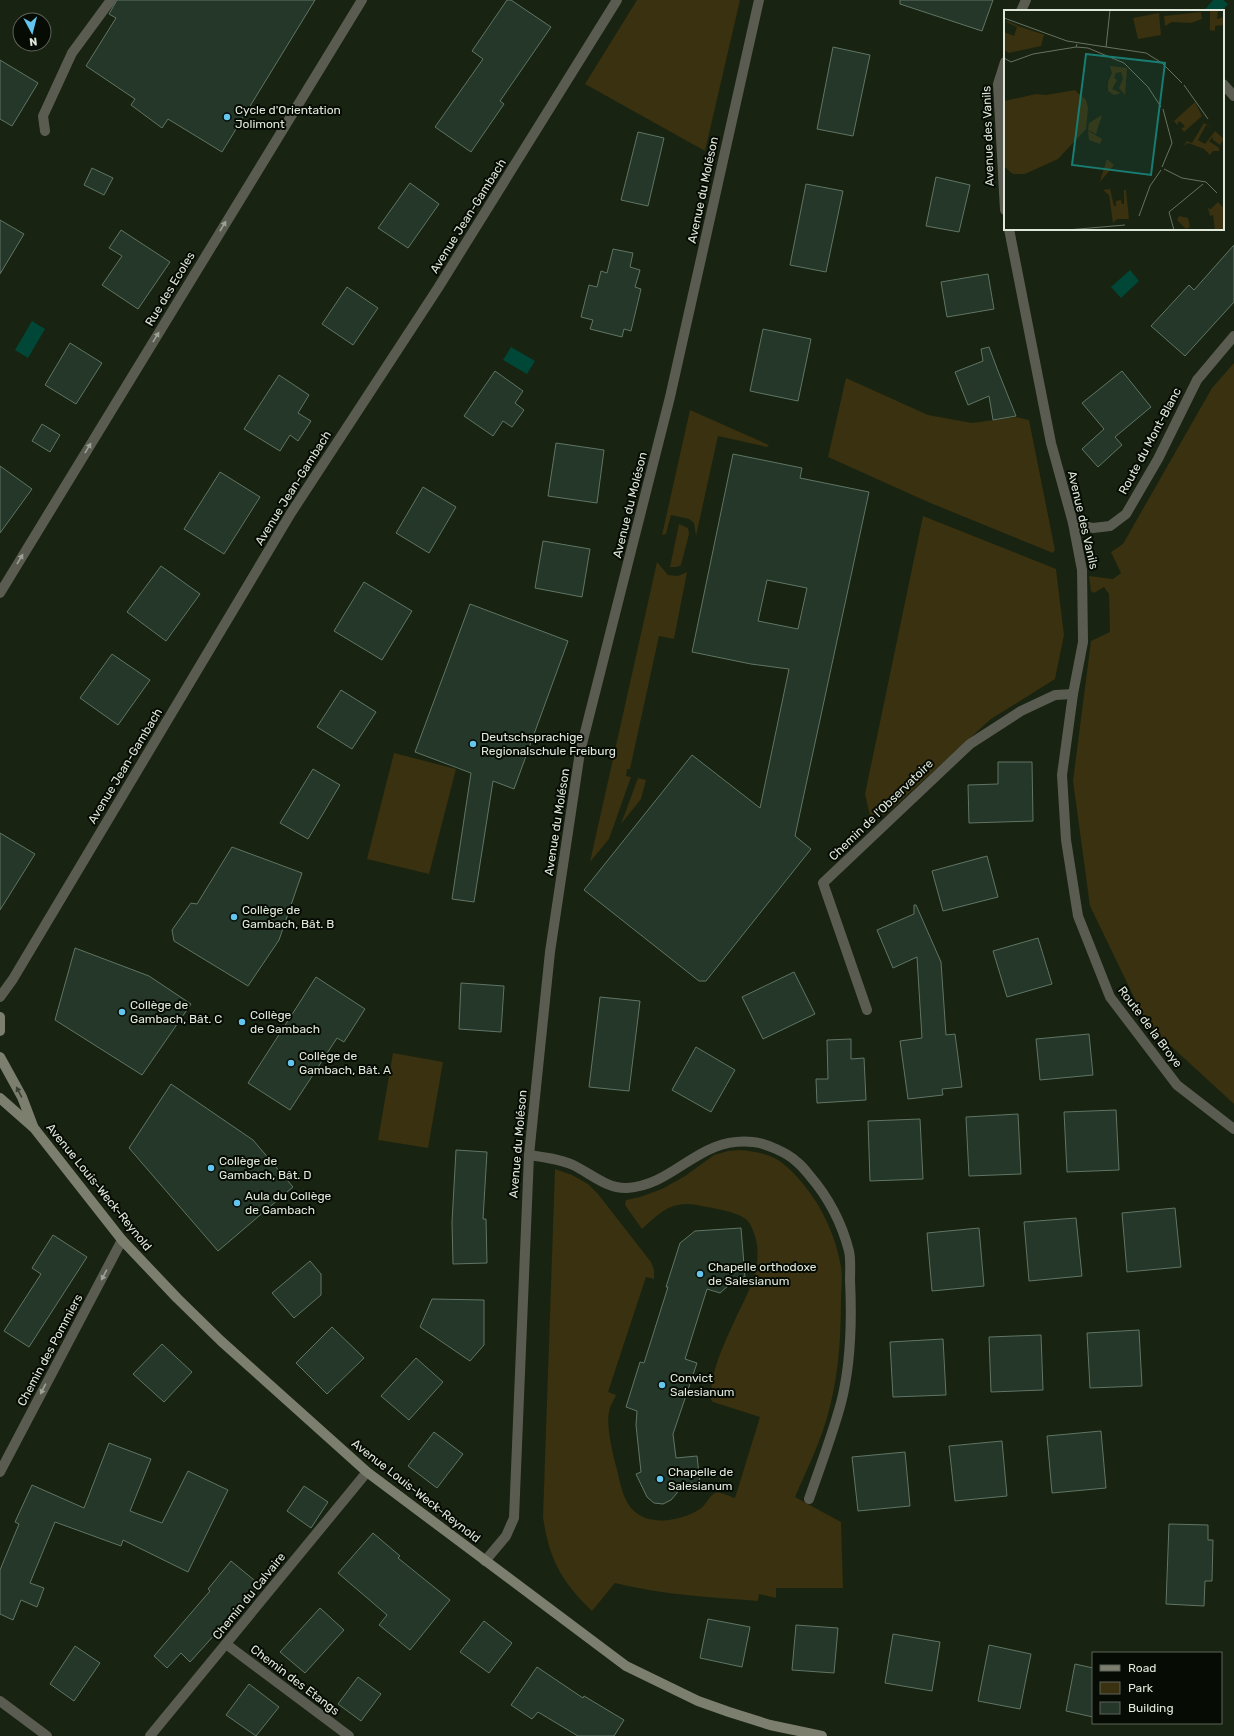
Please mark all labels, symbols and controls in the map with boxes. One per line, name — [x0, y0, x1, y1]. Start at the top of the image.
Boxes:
inset map — [1004, 10, 1224, 230]
north arrow — [12, 12, 52, 52]
text: N — [28, 34, 38, 48]
street label: Avenue des Vanils — [979, 85, 997, 187]
place label: Cycle d'Orientation Jolimont — [235, 103, 341, 131]
marker: Cycle d'Orientation Jolimont — [222, 112, 232, 122]
street label: Avenue du Moléson — [685, 135, 721, 245]
street label: Avenue Jean-Gambach — [427, 156, 509, 276]
one-way arrow — [220, 220, 227, 232]
street label: Rue des Ecoles — [142, 249, 198, 329]
one-way arrow — [152, 331, 159, 343]
street label: Route du Mont-Blanc — [1116, 385, 1184, 497]
street label: Avenue Jean-Gambach — [252, 428, 334, 548]
one-way arrow — [84, 442, 91, 454]
street label: Avenue du Moléson — [610, 451, 650, 559]
street label: Avenue des Vanils — [1065, 469, 1101, 571]
one-way arrow — [17, 553, 24, 565]
street label: Avenue Jean-Gambach — [85, 706, 165, 826]
place label: Deutschsprachige Regionalschule Freiburg — [481, 730, 616, 758]
marker: Deutschsprachige Regionalschule Freiburg — [468, 739, 478, 749]
street label: Chemin de l'Observatoire — [826, 756, 936, 863]
street label: Avenue du Moléson — [542, 767, 572, 877]
place label: Collège de Gambach, Bât. B — [242, 903, 334, 931]
marker: Collège de Gambach, Bât. B — [229, 912, 239, 922]
street label: Route de la Broye — [1115, 984, 1185, 1070]
place label: Collège de Gambach, Bât. C — [130, 998, 222, 1026]
marker: Collège de Gambach, Bât. C — [117, 1007, 127, 1017]
place label: Collège de Gambach — [250, 1008, 320, 1036]
marker: Collège de Gambach — [237, 1017, 247, 1027]
place label: Collège de Gambach, Bât. A — [299, 1049, 391, 1077]
marker: Collège de Gambach, Bât. A — [286, 1058, 296, 1068]
one-way arrow — [15, 1086, 22, 1098]
street label: Avenue du Moléson — [506, 1089, 530, 1199]
street label: Avenue Louis-Weck-Reynold — [43, 1121, 155, 1253]
place label: Collège de Gambach, Bât. D — [219, 1154, 312, 1182]
marker: Collège de Gambach, Bât. D — [206, 1163, 216, 1173]
place label: Aula du Collège de Gambach — [245, 1189, 332, 1217]
marker: Aula du Collège de Gambach — [232, 1198, 242, 1208]
place label: Chapelle orthodoxe de Salesianum — [708, 1260, 817, 1288]
one-way arrow — [101, 1269, 107, 1280]
marker: Chapelle orthodoxe de Salesianum — [695, 1269, 705, 1279]
street label: Chemin des Pommiers — [15, 1292, 85, 1408]
place label: Convict Salesianum — [670, 1371, 735, 1399]
marker: Convict Salesianum — [657, 1380, 667, 1390]
one-way arrow — [40, 1384, 47, 1395]
street label: Avenue Louis-Weck-Reynold — [349, 1436, 483, 1546]
place label: Chapelle de Salesianum — [668, 1465, 733, 1493]
marker: Chapelle de Salesianum — [655, 1474, 665, 1484]
street label: Chemin du Calvaire — [210, 1550, 289, 1642]
street label: Chemin des Etangs — [248, 1642, 342, 1718]
legend — [1092, 1652, 1222, 1724]
text: Road — [1128, 1661, 1156, 1675]
text: Park — [1128, 1681, 1154, 1695]
text: Building — [1128, 1701, 1174, 1715]

